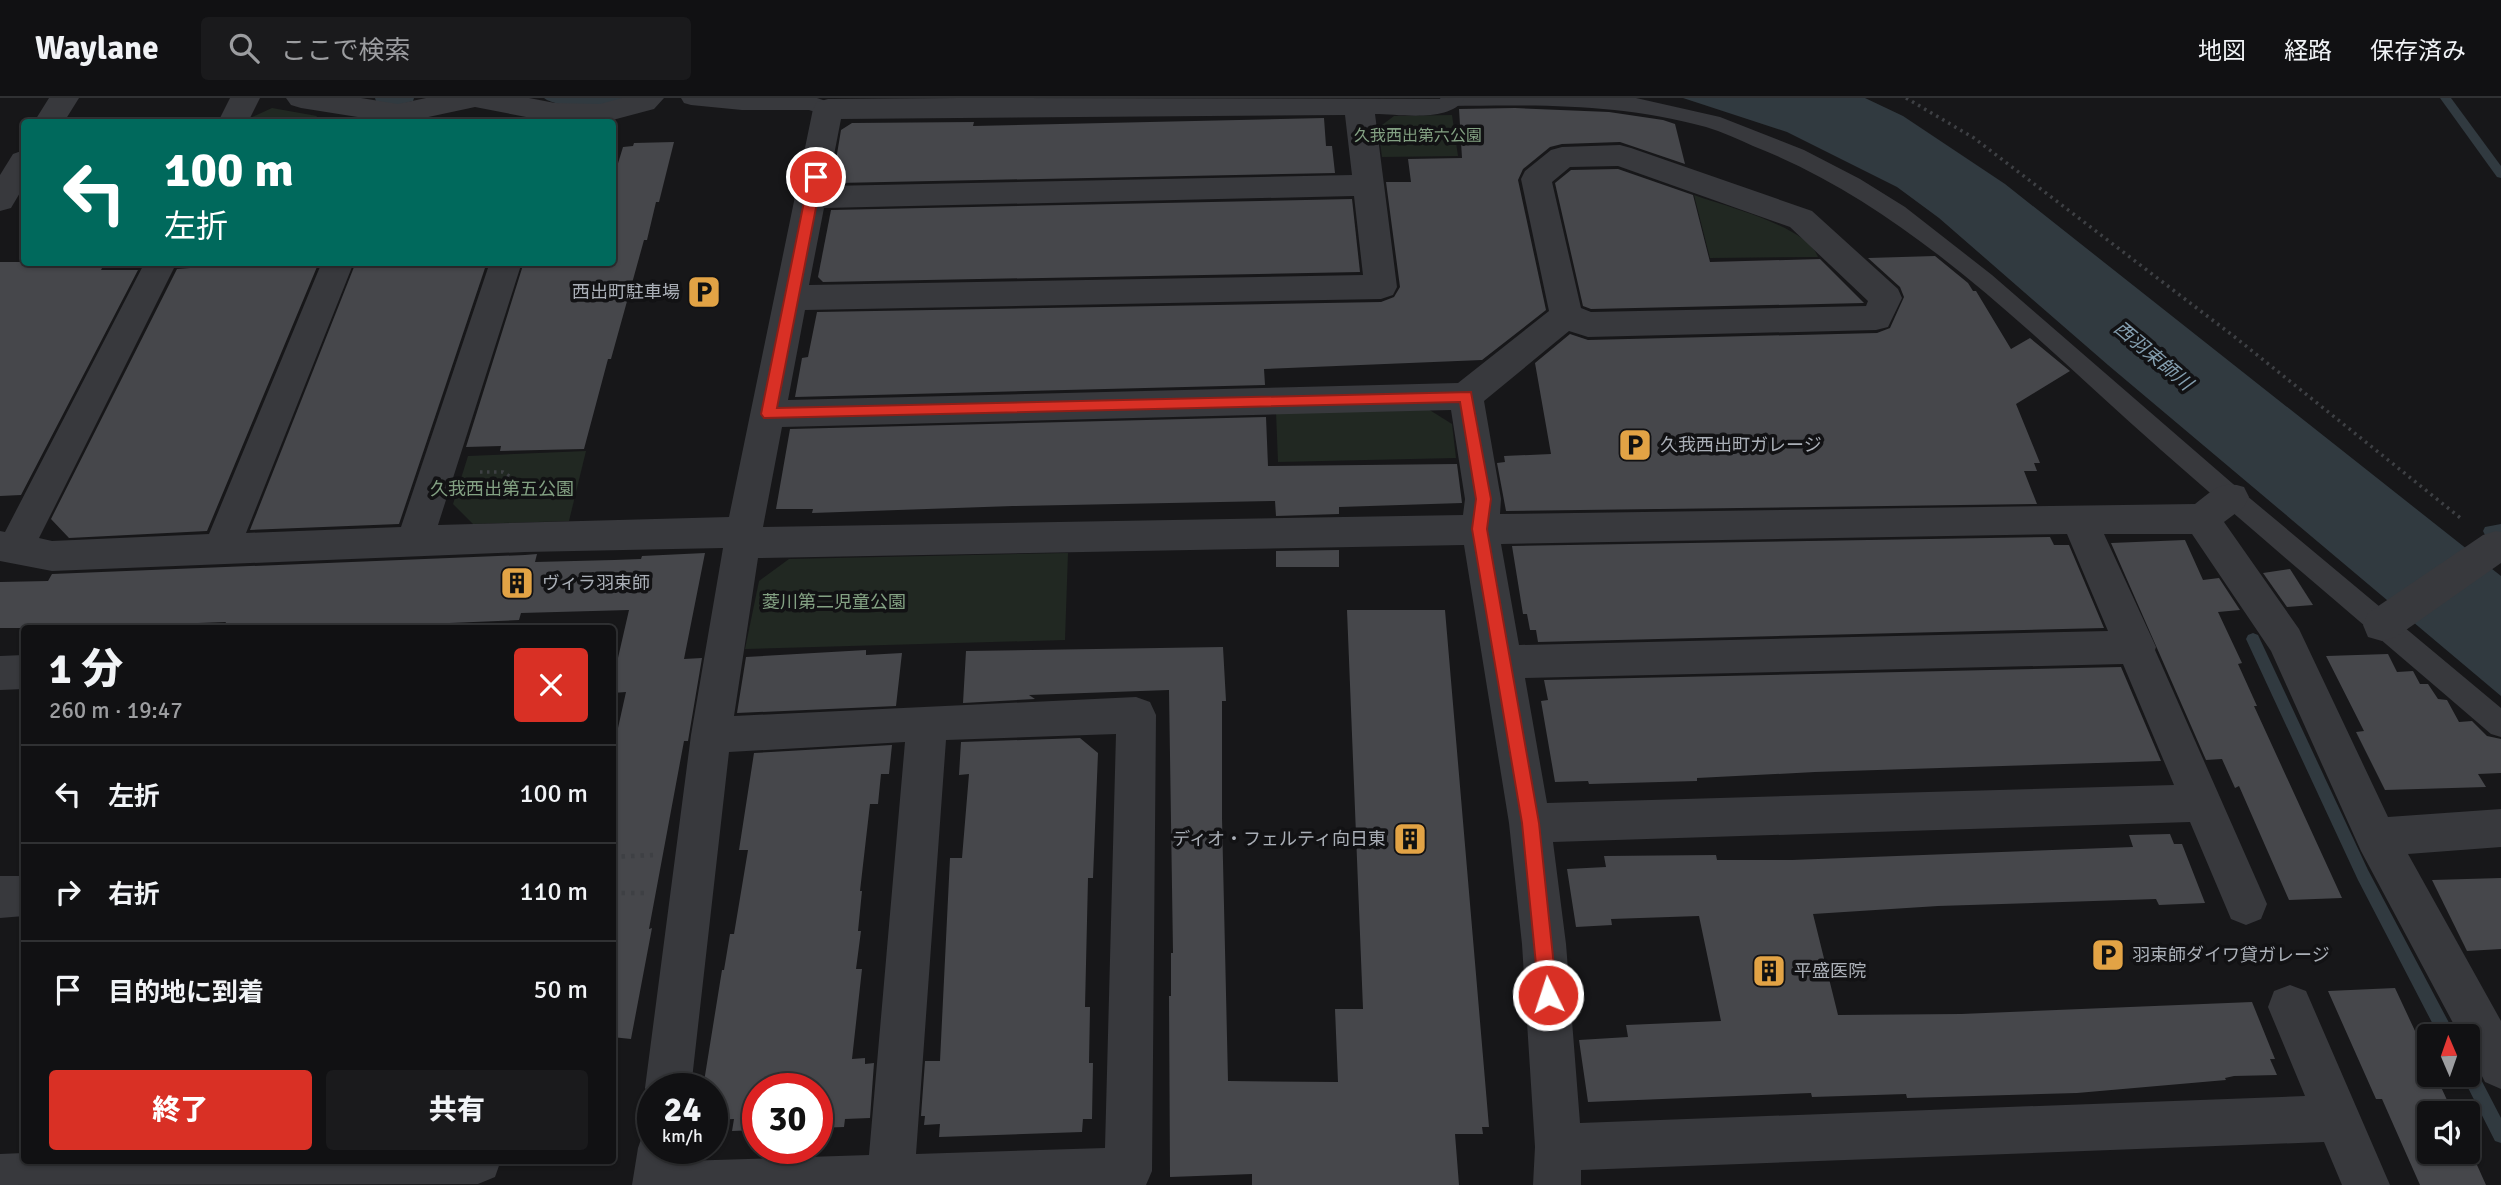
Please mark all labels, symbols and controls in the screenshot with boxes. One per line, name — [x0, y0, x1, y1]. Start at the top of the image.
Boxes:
search box — [201, 17, 691, 80]
text: Waylane — [35, 28, 159, 69]
icon: search — [225, 29, 263, 67]
text: ここで検索 — [281, 35, 411, 67]
text: 地図 — [2198, 36, 2246, 66]
text: 経路 — [2284, 36, 2332, 66]
text: 保存済み — [2370, 36, 2466, 66]
park label: 久我西出第六公園 — [1354, 126, 1482, 146]
text: 100 m — [164, 140, 294, 200]
icon: left — [49, 147, 140, 238]
pin — [786, 147, 846, 207]
icon: arrive — [797, 158, 835, 196]
text: 左折 — [164, 207, 228, 246]
parking icon: 西出町駐車場 — [685, 273, 723, 311]
place label: 西出町駐車場 — [572, 281, 680, 303]
water label: 西羽束師川 — [2109, 316, 2199, 397]
parking icon: 久我西出町ガレージ — [1616, 426, 1654, 464]
place label: 久我西出町ガレージ — [1660, 434, 1822, 456]
park label: 久我西出第五公園 — [430, 478, 574, 500]
building icon: ヴィラ羽束師 — [498, 564, 536, 602]
place label: ヴィラ羽束師 — [542, 572, 650, 594]
park label: 菱川第二児童公園 — [762, 591, 906, 613]
text: 1 分 — [49, 644, 123, 695]
button: close — [514, 648, 588, 722]
text: 260 m · 19:47 — [49, 696, 183, 725]
icon: left — [49, 775, 87, 813]
text: 100 m — [519, 778, 588, 810]
text: 左折 — [108, 781, 160, 813]
building icon: ディオ・フェルティ向日東 — [1391, 820, 1429, 858]
place label: ディオ・フェルティ向日東 — [1172, 828, 1386, 850]
icon: right — [49, 873, 87, 911]
text: 110 m — [519, 876, 588, 908]
text: 右折 — [108, 879, 160, 911]
parking icon: 羽束師ダイワ貸ガレージ — [2089, 936, 2127, 974]
place label: 羽束師ダイワ貸ガレージ — [2132, 944, 2330, 966]
building icon: 平盛医院 — [1750, 952, 1788, 990]
position arrow — [1511, 958, 1585, 1032]
place label: 平盛医院 — [1794, 960, 1866, 982]
icon: arrive — [49, 971, 87, 1009]
text: 50 m — [533, 974, 588, 1006]
text: 目的地に到着 — [108, 977, 264, 1009]
north arrow — [2417, 1024, 2480, 1087]
map controls — [2417, 1024, 2480, 1164]
button: 終了 — [49, 1070, 312, 1150]
button: 共有 — [326, 1070, 588, 1150]
speed limit sign: 30 — [742, 1073, 833, 1164]
text: 24 — [664, 1088, 701, 1131]
button: sound — [2417, 1101, 2480, 1164]
text: km/h — [662, 1125, 703, 1147]

